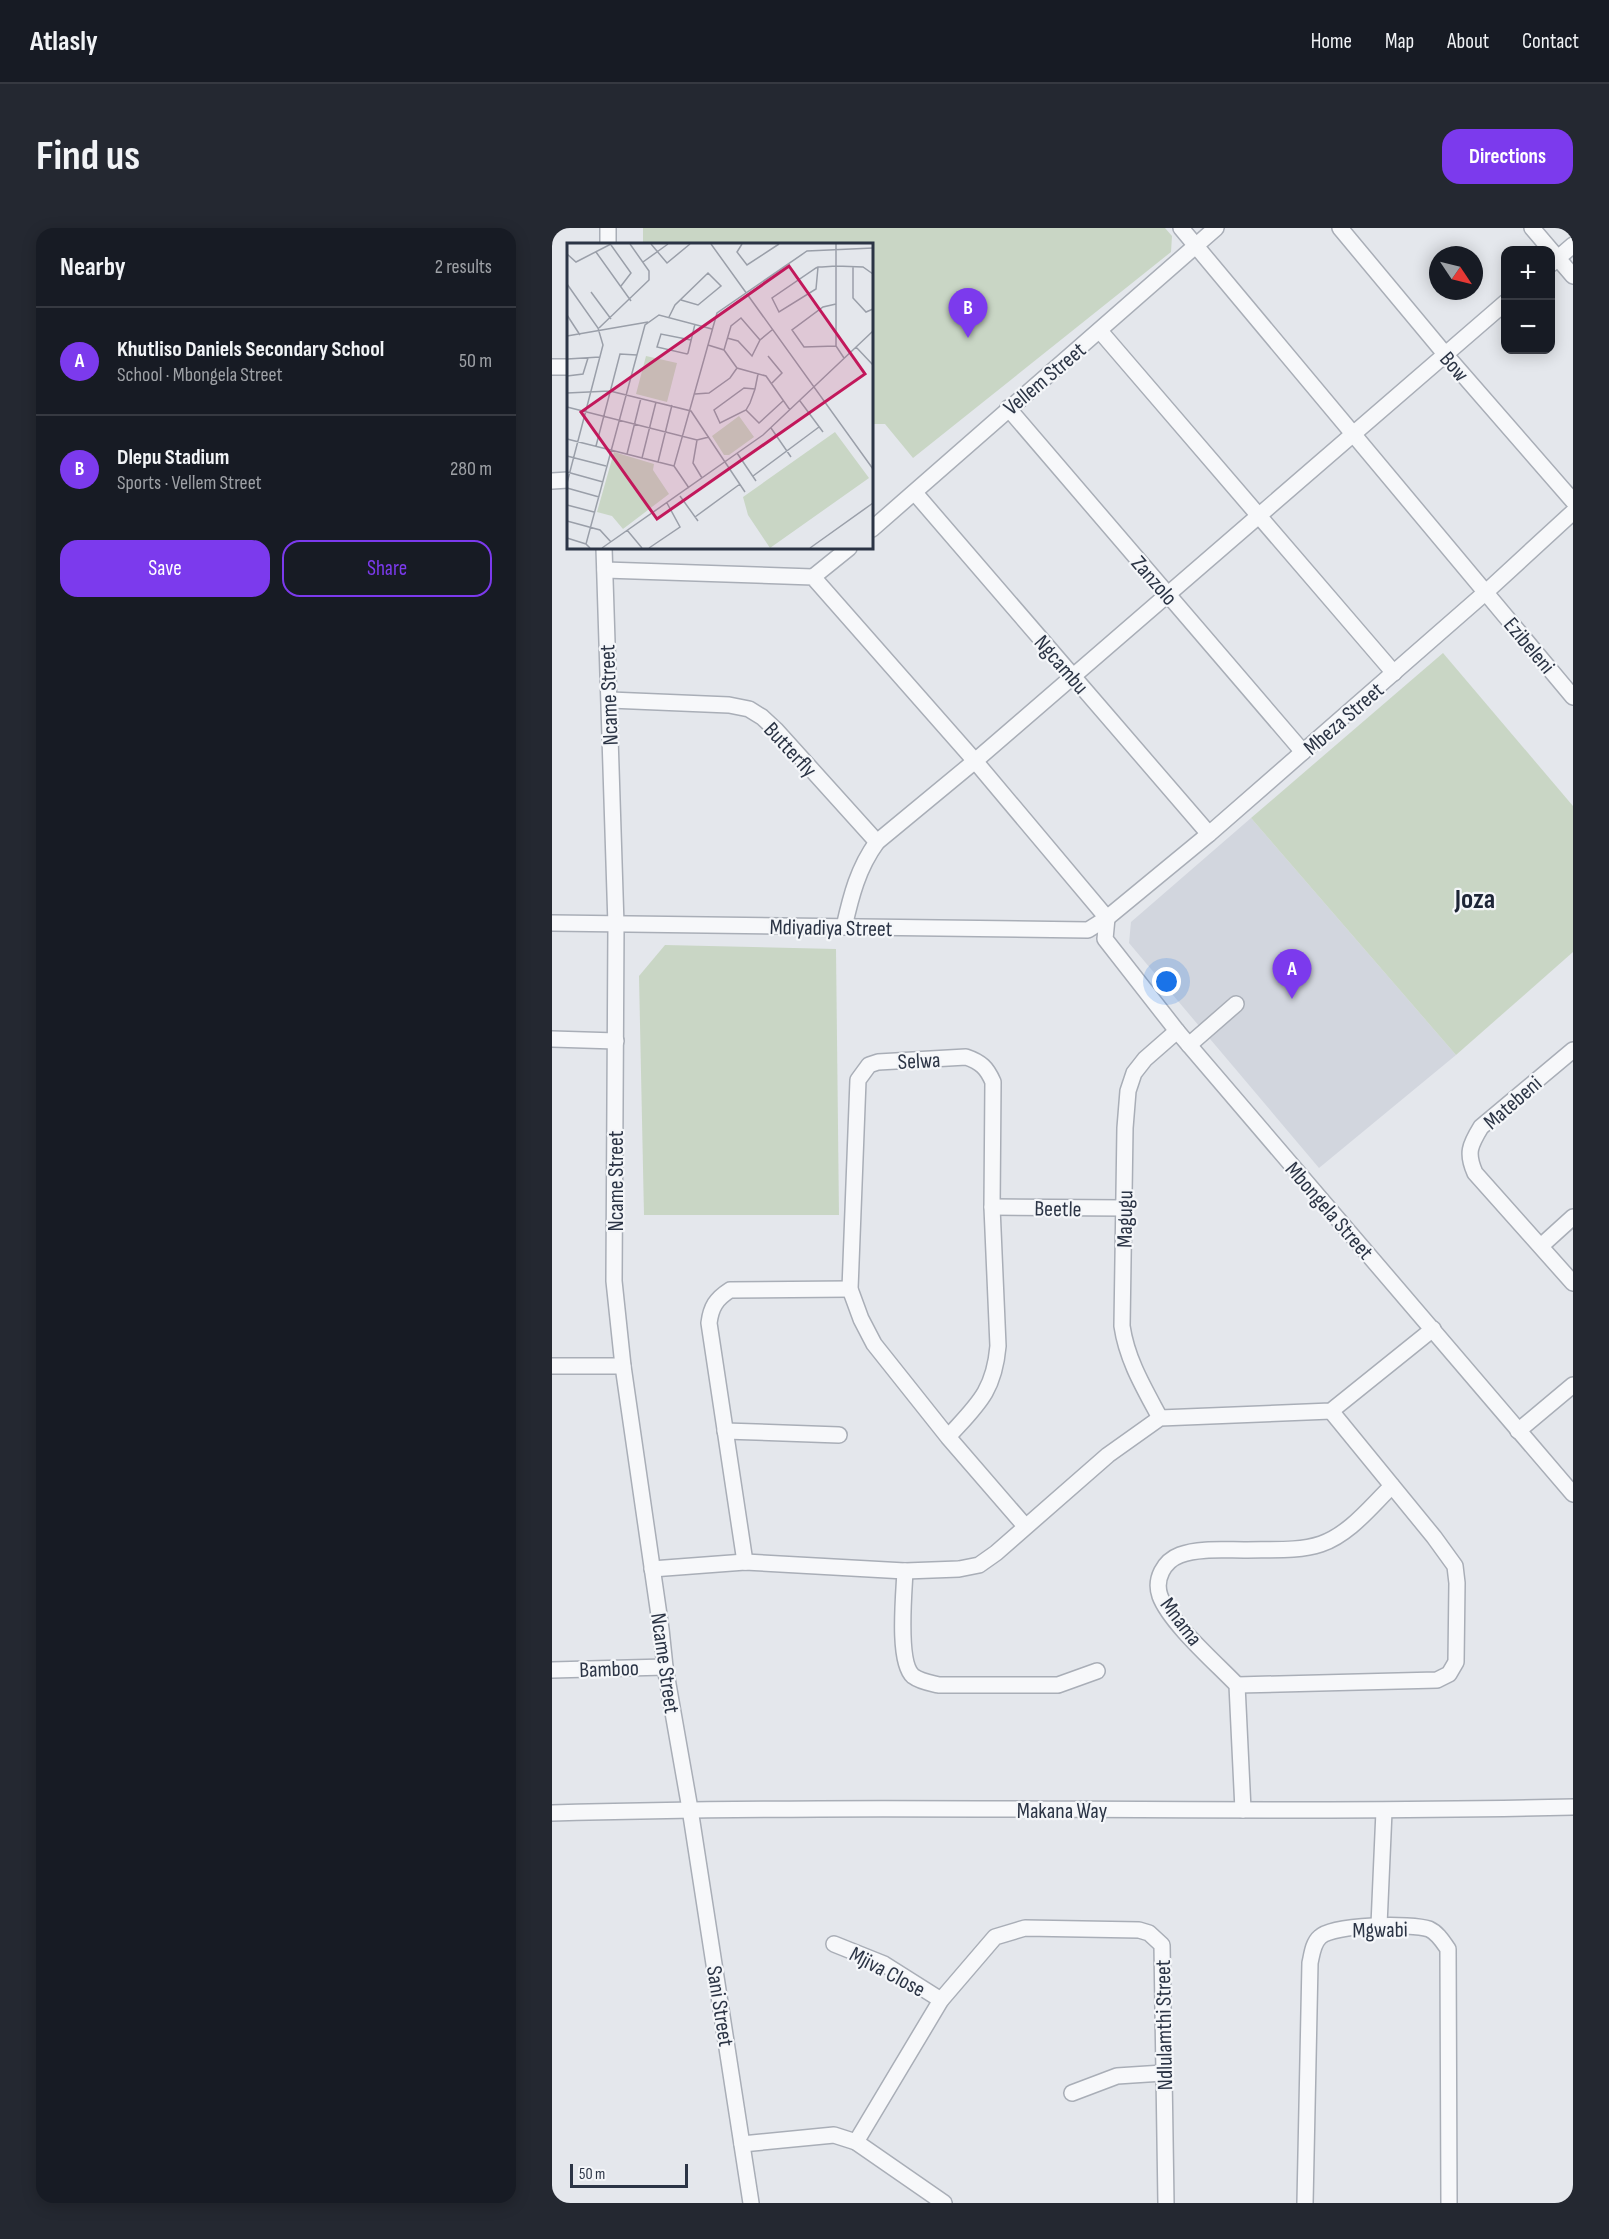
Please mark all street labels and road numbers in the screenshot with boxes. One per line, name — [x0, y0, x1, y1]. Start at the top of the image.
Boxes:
street label: Vellem Street — [998, 337, 1092, 421]
street label: Bow — [1433, 346, 1474, 388]
street label: Zanzolo — [1125, 551, 1183, 611]
street label: Ezibeleni — [1497, 612, 1560, 680]
street label: Ngcambu — [1028, 630, 1094, 700]
street label: Ncame Street — [594, 644, 625, 746]
street label: Mbeza Street — [1298, 677, 1390, 761]
street label: Butterfly — [758, 717, 823, 784]
street label: Mdiyadiya Street — [769, 914, 893, 943]
street label: Selwa — [897, 1047, 941, 1076]
street label: Matebeni — [1478, 1071, 1548, 1136]
street label: Ncame Street — [603, 1130, 630, 1232]
street label: Mbongela Street — [1279, 1157, 1379, 1266]
street label: Magugu — [1112, 1190, 1139, 1248]
street label: Beetle — [1034, 1196, 1082, 1223]
street label: Mnama — [1154, 1592, 1208, 1651]
street label: Ncame Street — [644, 1611, 685, 1715]
street label: Bamboo — [579, 1655, 639, 1684]
street label: Makana Way — [1017, 1798, 1108, 1825]
street label: Mgwabi — [1352, 1917, 1408, 1944]
street label: Mjiva Close — [845, 1941, 930, 2003]
street label: Ndlulamthi Street — [1150, 1959, 1179, 2091]
street label: Sani Street — [700, 1964, 739, 2049]

